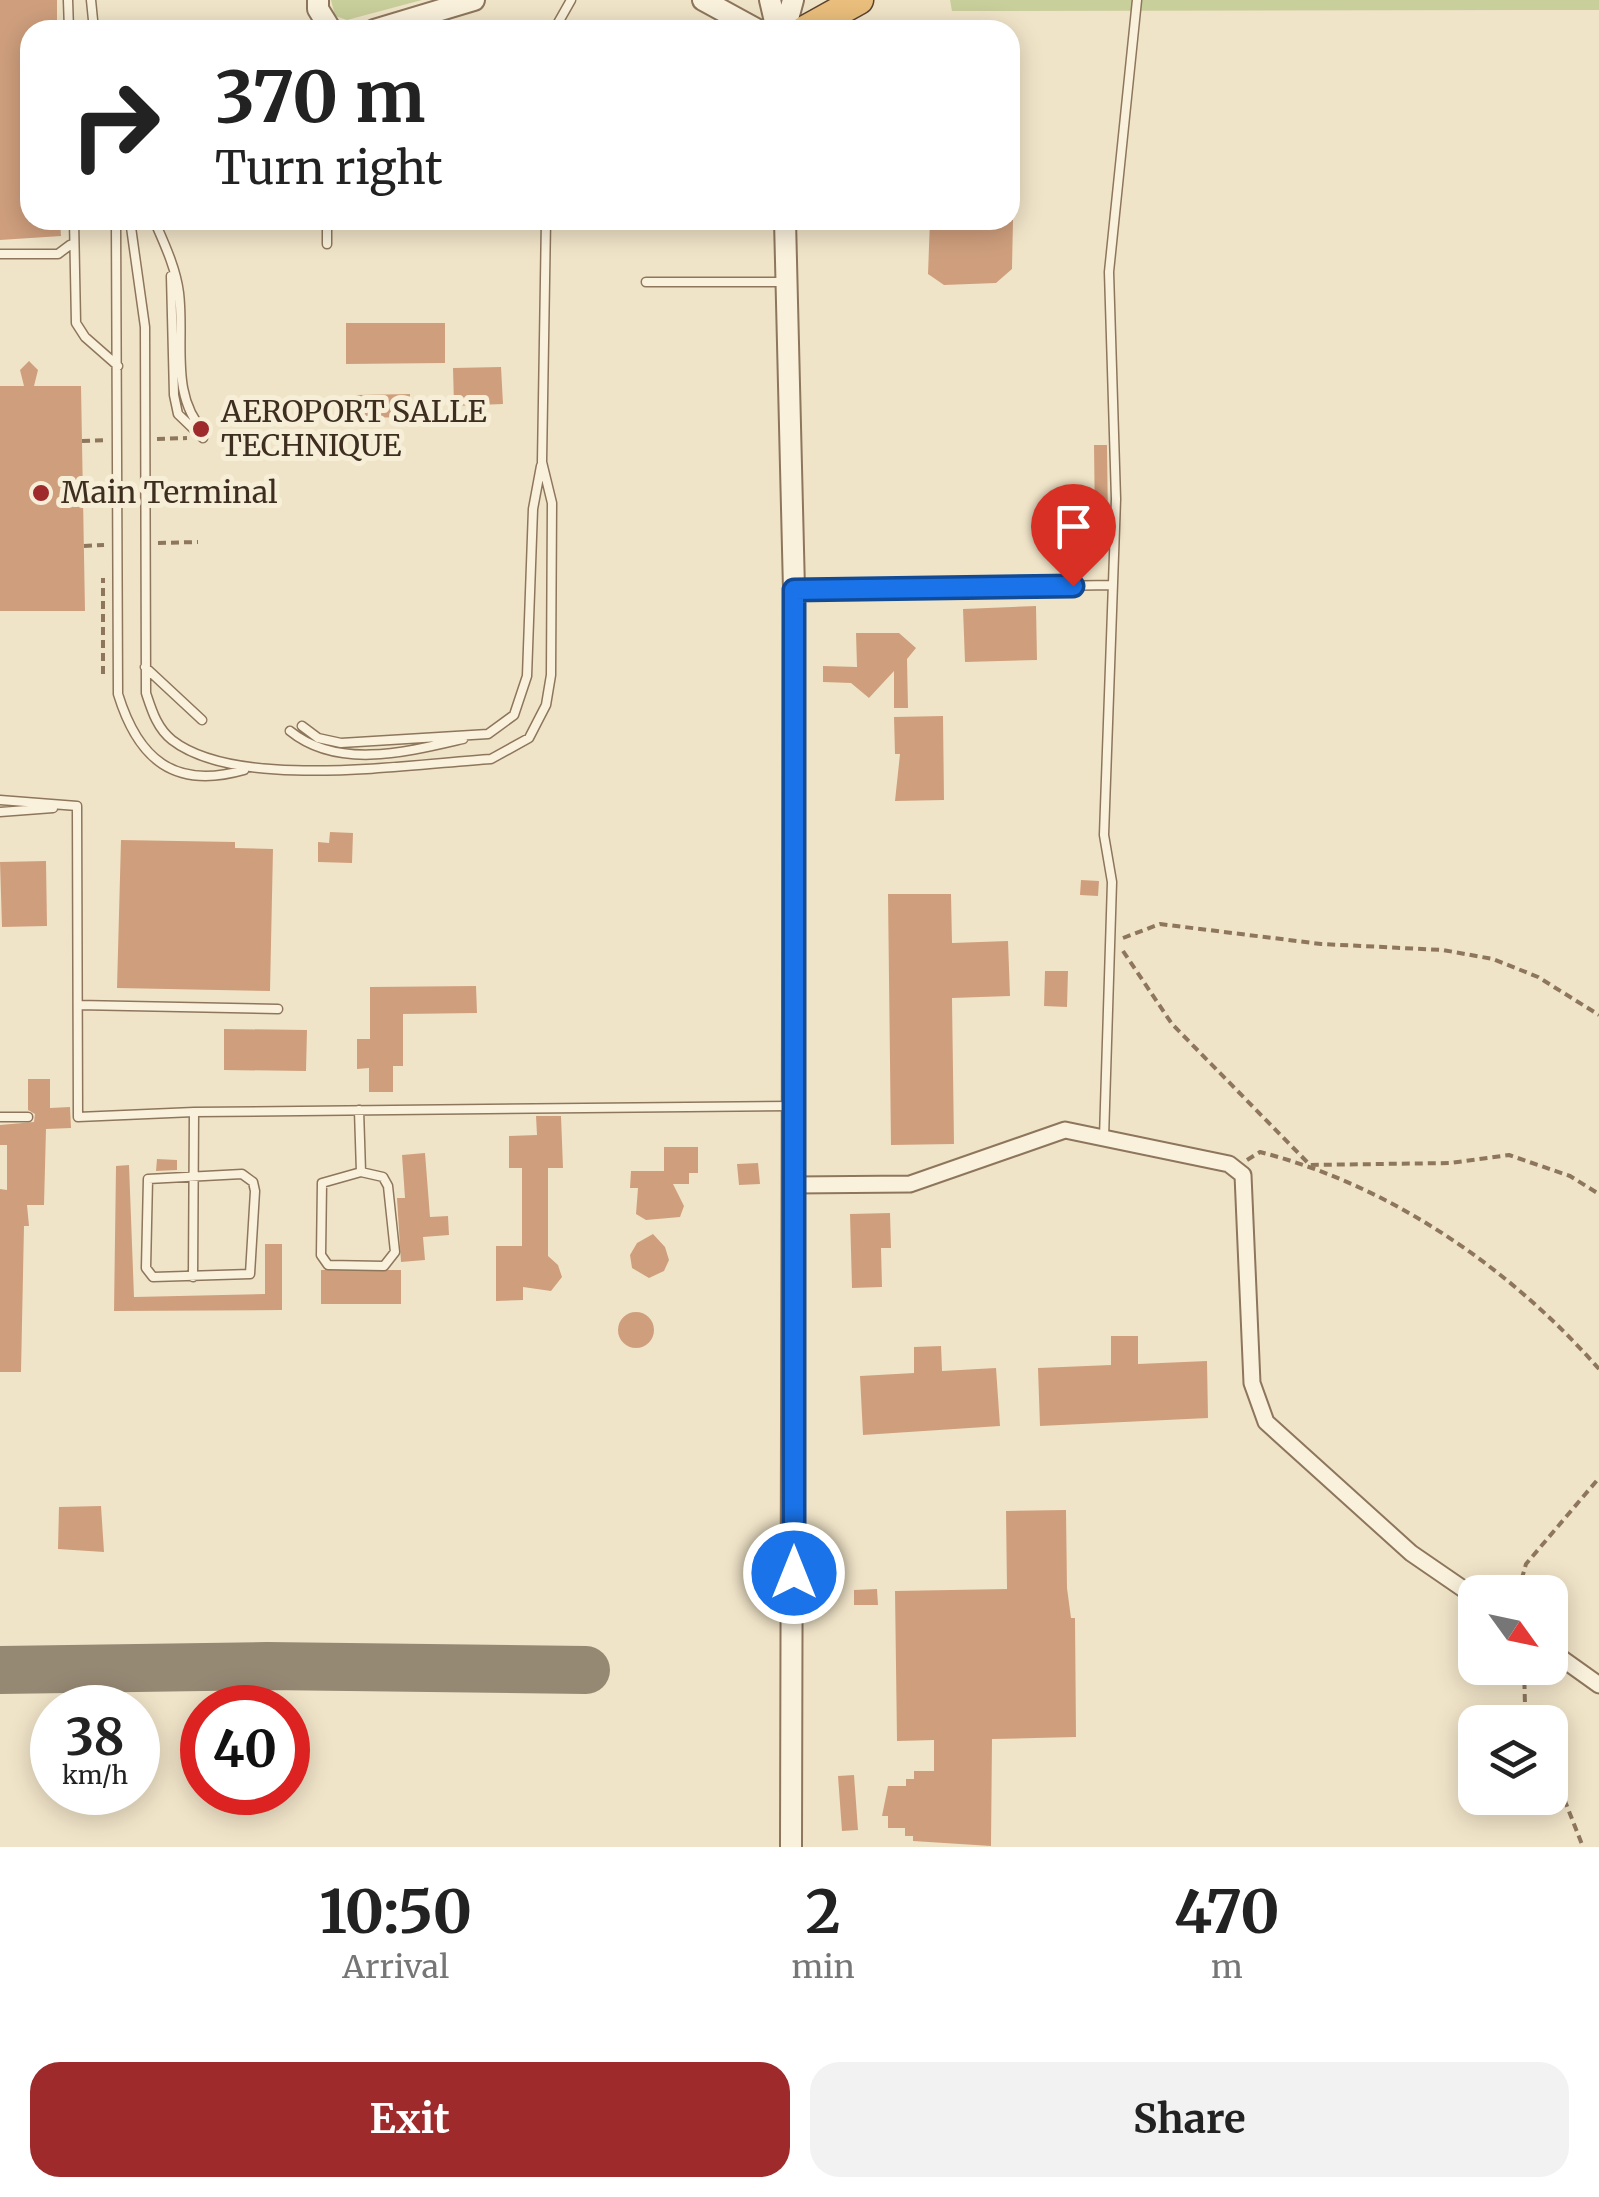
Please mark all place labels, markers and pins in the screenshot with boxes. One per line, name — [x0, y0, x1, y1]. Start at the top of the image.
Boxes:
place label: AEROPORT SALLE TECHNIQUE — [220, 392, 487, 464]
marker: AEROPORT SALLE TECHNIQUE — [190, 418, 212, 440]
place label: Main Terminal — [61, 473, 278, 511]
marker: Main Terminal — [30, 482, 52, 504]
pin — [1031, 484, 1116, 587]

